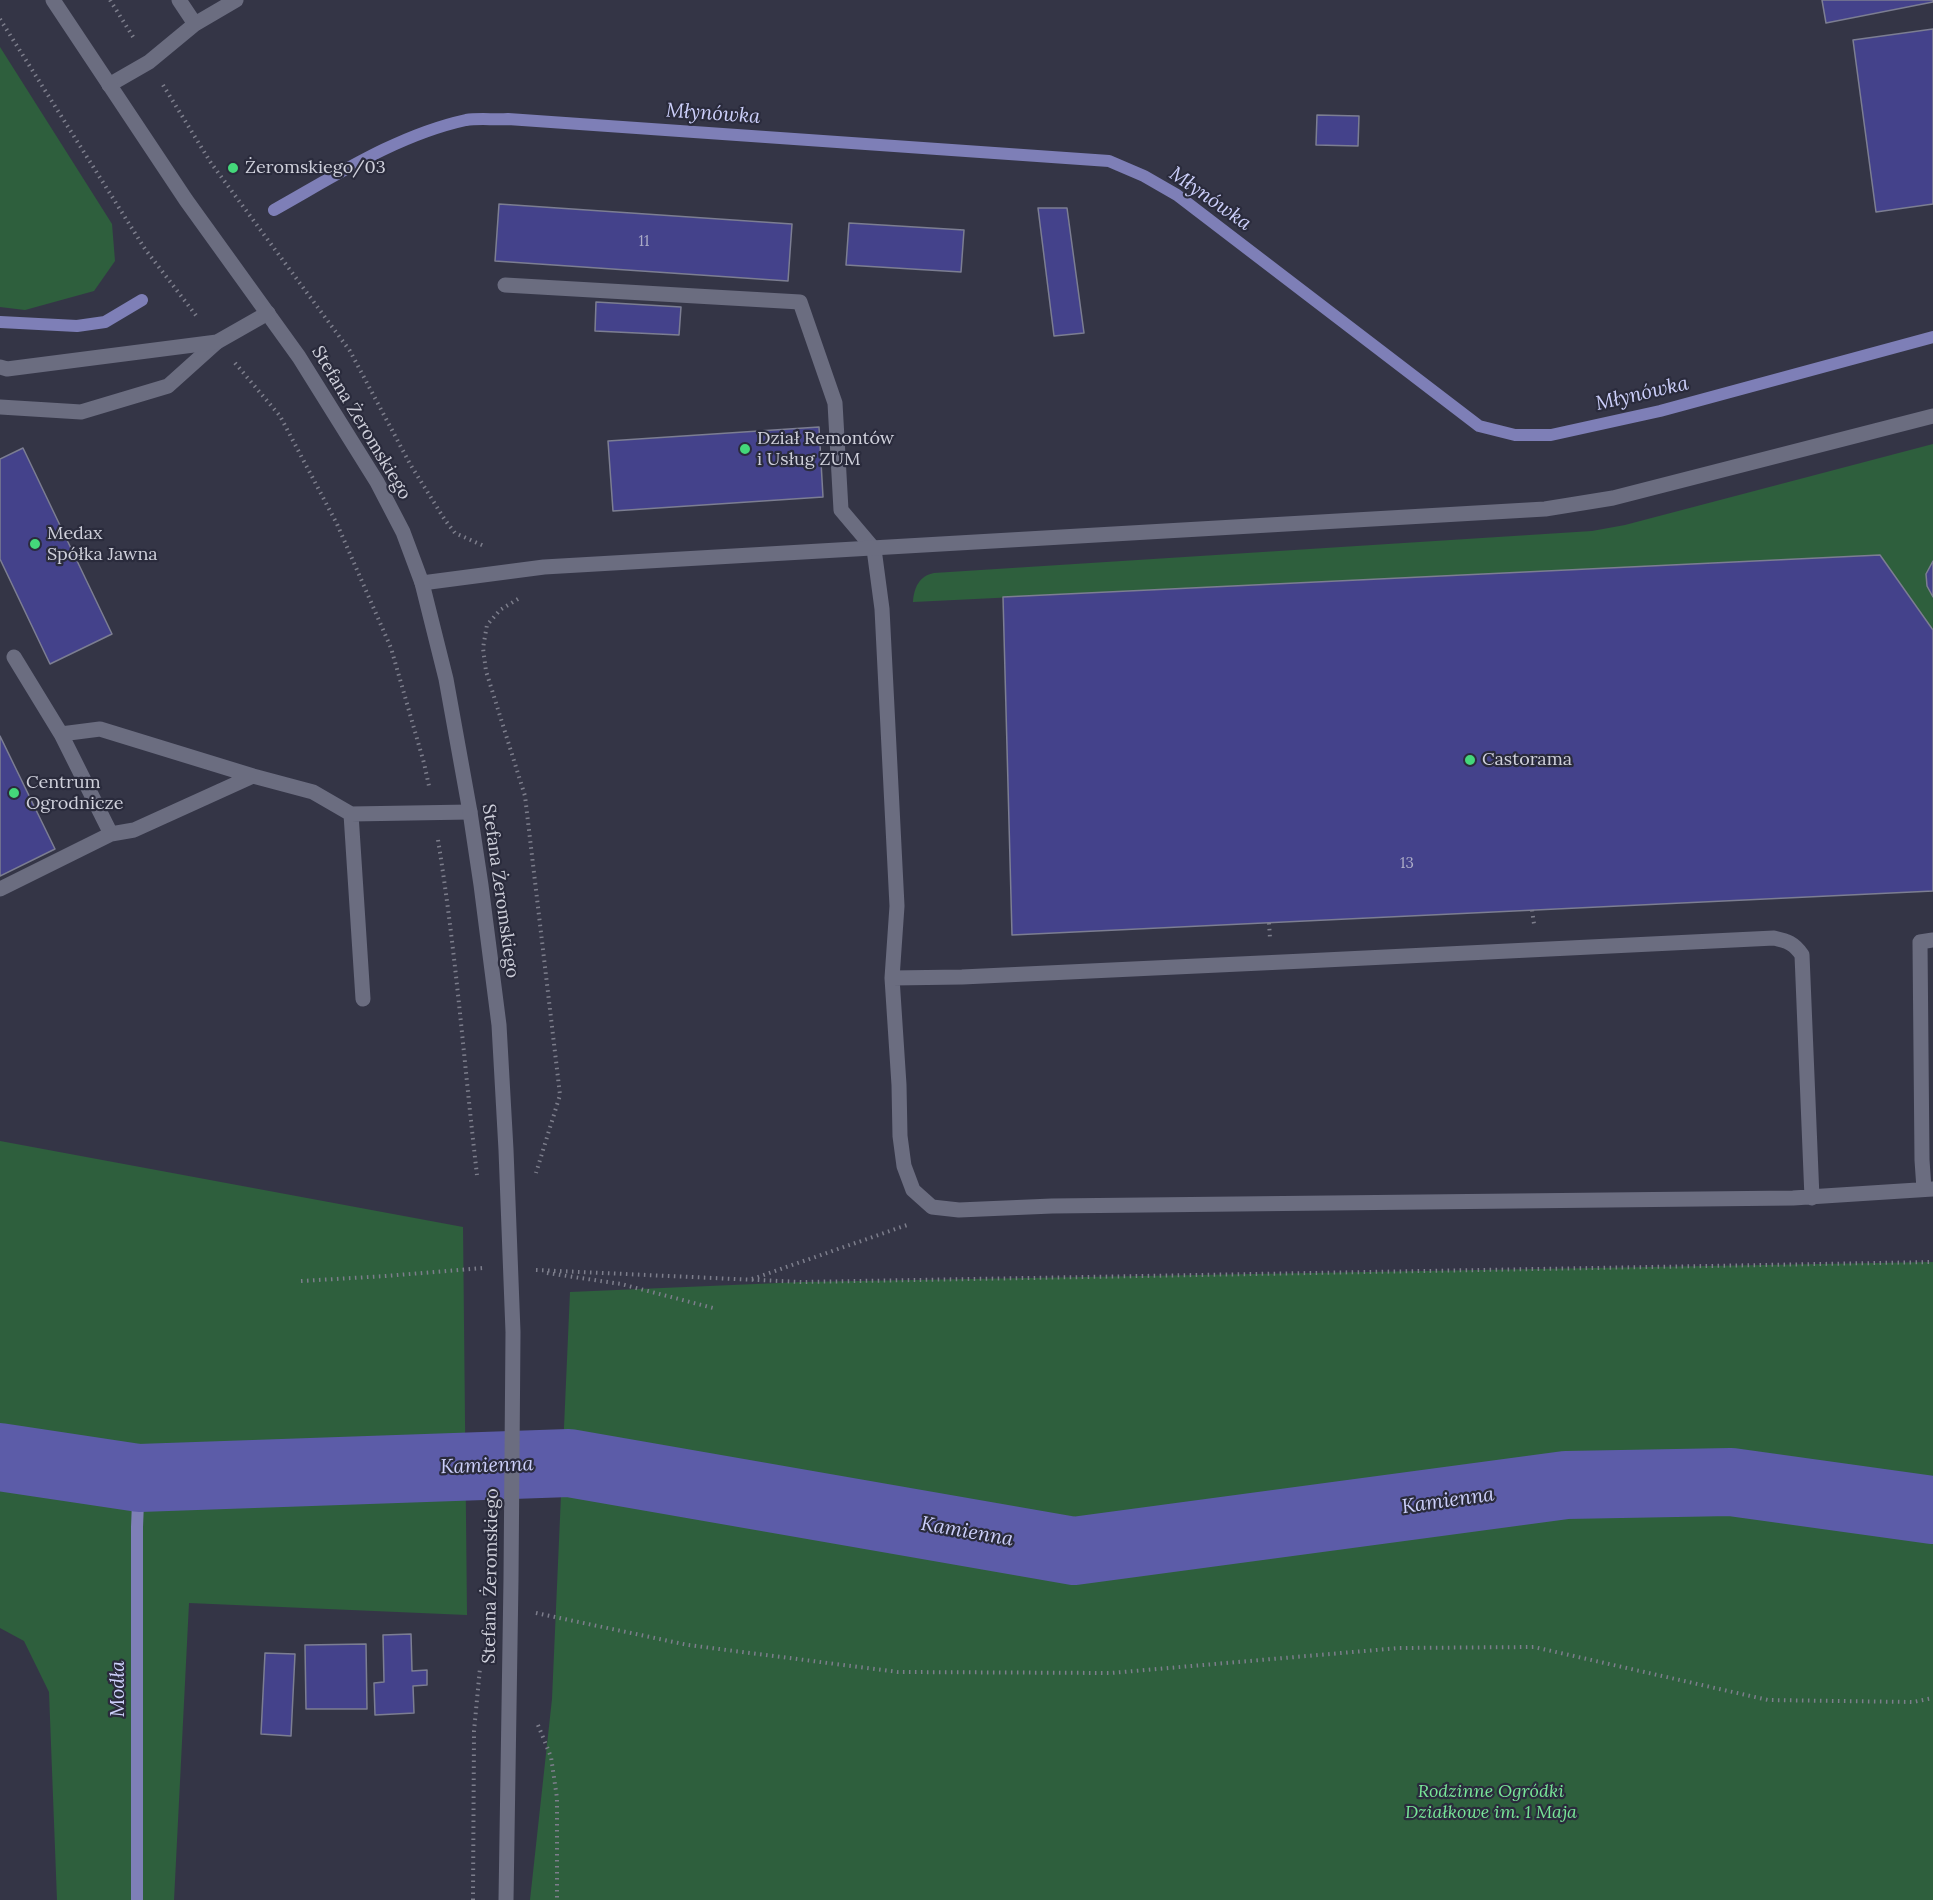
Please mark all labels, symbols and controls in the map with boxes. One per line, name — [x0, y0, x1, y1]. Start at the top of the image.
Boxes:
water label: Młynówka — [665, 99, 761, 129]
place label: Żeromskiego/03 — [245, 157, 386, 179]
marker: Żeromskiego/03 — [226, 161, 240, 175]
water label: Młynówka — [1164, 162, 1256, 236]
house number: 11 — [639, 233, 649, 251]
street label: Stefana Żeromskiego — [307, 342, 415, 504]
water label: Młynówka — [1593, 372, 1691, 416]
place label: Dział Remontów i Usług ZUM — [757, 428, 894, 470]
marker: Dział Remontów i Usług ZUM — [738, 442, 752, 456]
place label: Medax Spółka Jawna — [47, 523, 158, 566]
marker: Medax Spółka Jawna — [28, 537, 42, 551]
place label: Castorama — [1482, 749, 1572, 771]
marker: Castorama — [1463, 753, 1477, 767]
place label: Centrum Ogrodnicze — [26, 772, 123, 814]
marker: Centrum Ogrodnicze — [7, 786, 21, 800]
street label: Stefana Żeromskiego — [477, 803, 523, 979]
house number: 13 — [1400, 855, 1414, 873]
water label: Kamienna — [440, 1452, 534, 1480]
water label: Kamienna — [1400, 1483, 1496, 1519]
street label: Stefana Żeromskiego — [479, 1488, 503, 1664]
water label: Kamienna — [919, 1512, 1015, 1552]
water label: Modła — [106, 1661, 130, 1717]
park label: Rodzinne Ogródki Działkowe im. 1 Maja — [1405, 1781, 1577, 1824]

